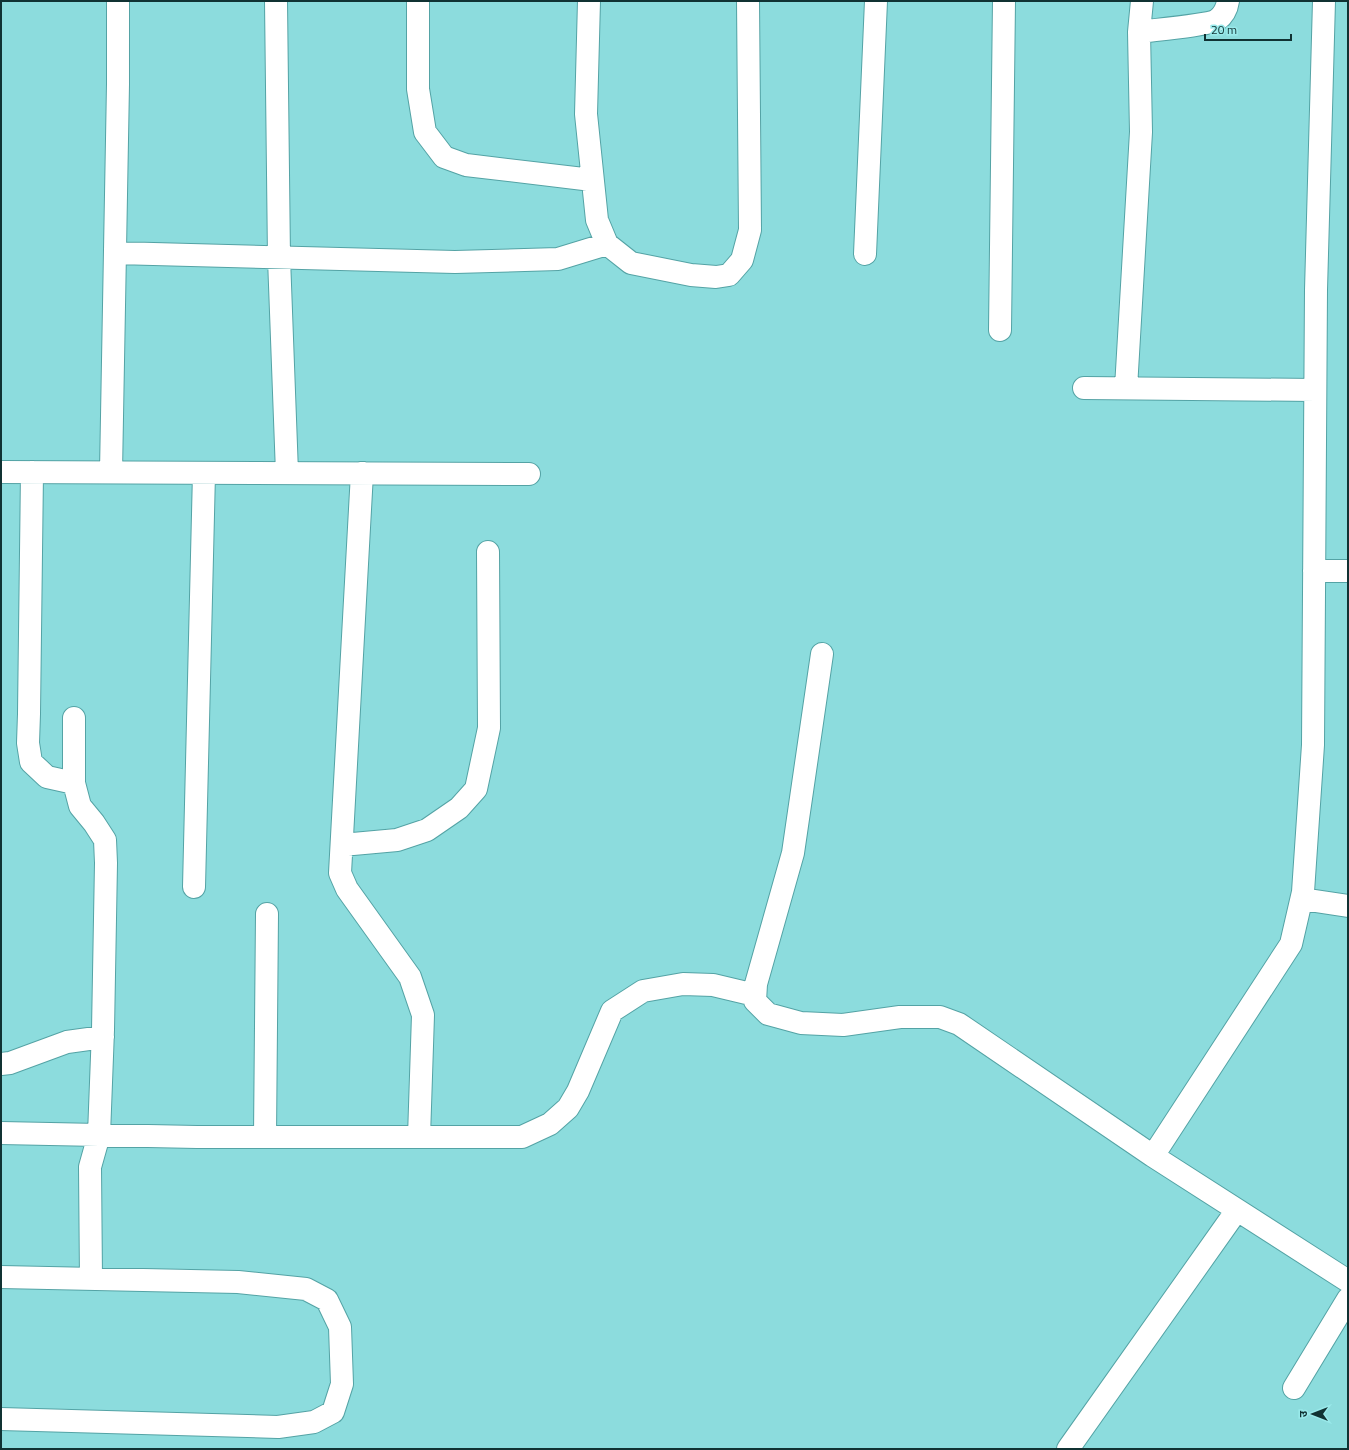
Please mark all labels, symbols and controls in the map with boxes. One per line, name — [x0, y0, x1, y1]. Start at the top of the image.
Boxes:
scale bar — [1205, 16, 1291, 42]
text: 20 m — [1211, 20, 1237, 39]
north arrow — [1293, 1394, 1333, 1434]
text: उ — [1295, 1410, 1311, 1417]

